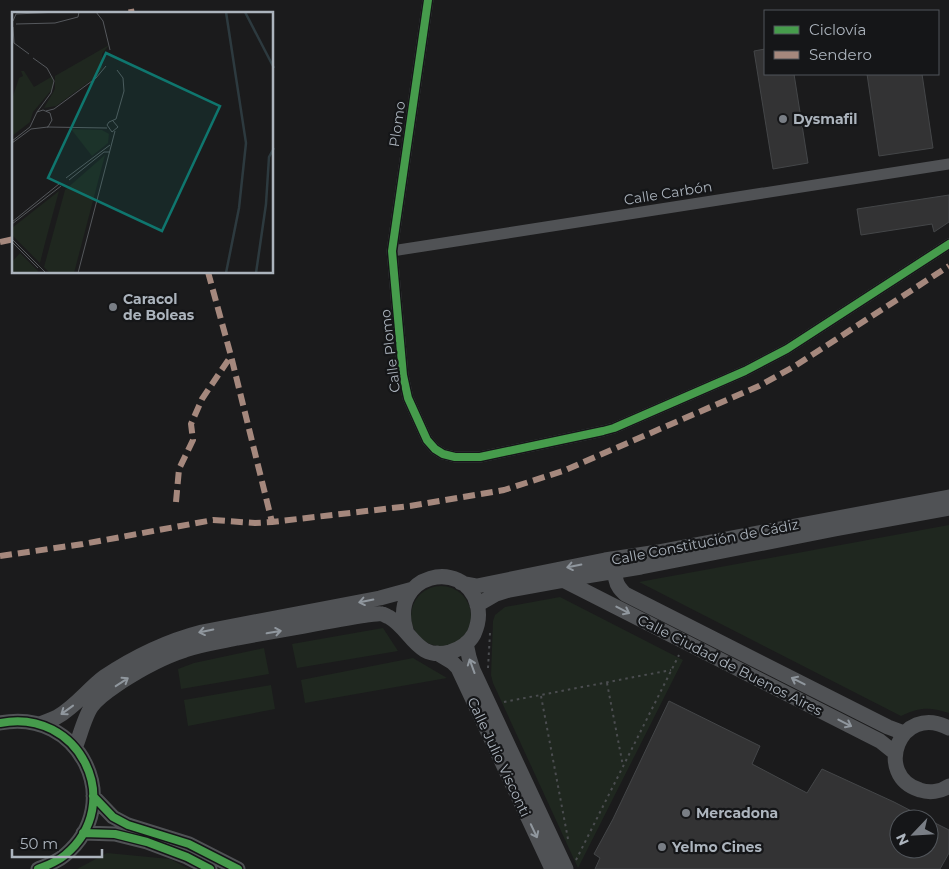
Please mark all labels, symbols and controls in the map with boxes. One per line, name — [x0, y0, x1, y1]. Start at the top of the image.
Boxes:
legend — [764, 10, 939, 75]
inset map — [12, 12, 274, 274]
text: Ciclovía — [809, 20, 866, 39]
text: Sendero — [809, 45, 872, 64]
street label: Plomo — [385, 100, 409, 148]
place label: Dysmafil — [793, 110, 857, 128]
marker: Dysmafil — [777, 113, 789, 125]
street label: Calle Carbón — [623, 177, 713, 209]
place label: Caracol de Boleas — [123, 290, 195, 324]
marker: Caracol de Boleas — [107, 301, 119, 313]
street label: Calle Plomo — [376, 308, 404, 394]
street label: Calle Constitución de Cádiz — [610, 515, 800, 569]
one-way arrow — [567, 562, 583, 572]
one-way arrow — [358, 597, 374, 606]
one-way arrow — [615, 605, 630, 615]
street label: Calle Ciudad de Buenos Aires — [635, 610, 826, 720]
one-way arrow — [266, 626, 282, 636]
one-way arrow — [199, 627, 215, 636]
one-way arrow — [467, 659, 476, 674]
one-way arrow — [790, 676, 805, 686]
one-way arrow — [114, 677, 128, 687]
street label: Calle Julio Visconti — [463, 694, 535, 820]
one-way arrow — [60, 705, 74, 715]
one-way arrow — [838, 718, 853, 728]
place label: Mercadona — [696, 804, 778, 822]
marker: Mercadona — [680, 807, 692, 819]
north arrow — [889, 809, 939, 859]
one-way arrow — [530, 823, 539, 838]
scale bar — [12, 826, 102, 858]
text: N — [892, 831, 913, 848]
text: 50 m — [20, 834, 58, 853]
place label: Yelmo Cines — [671, 838, 762, 856]
marker: Yelmo Cines — [656, 841, 668, 853]

